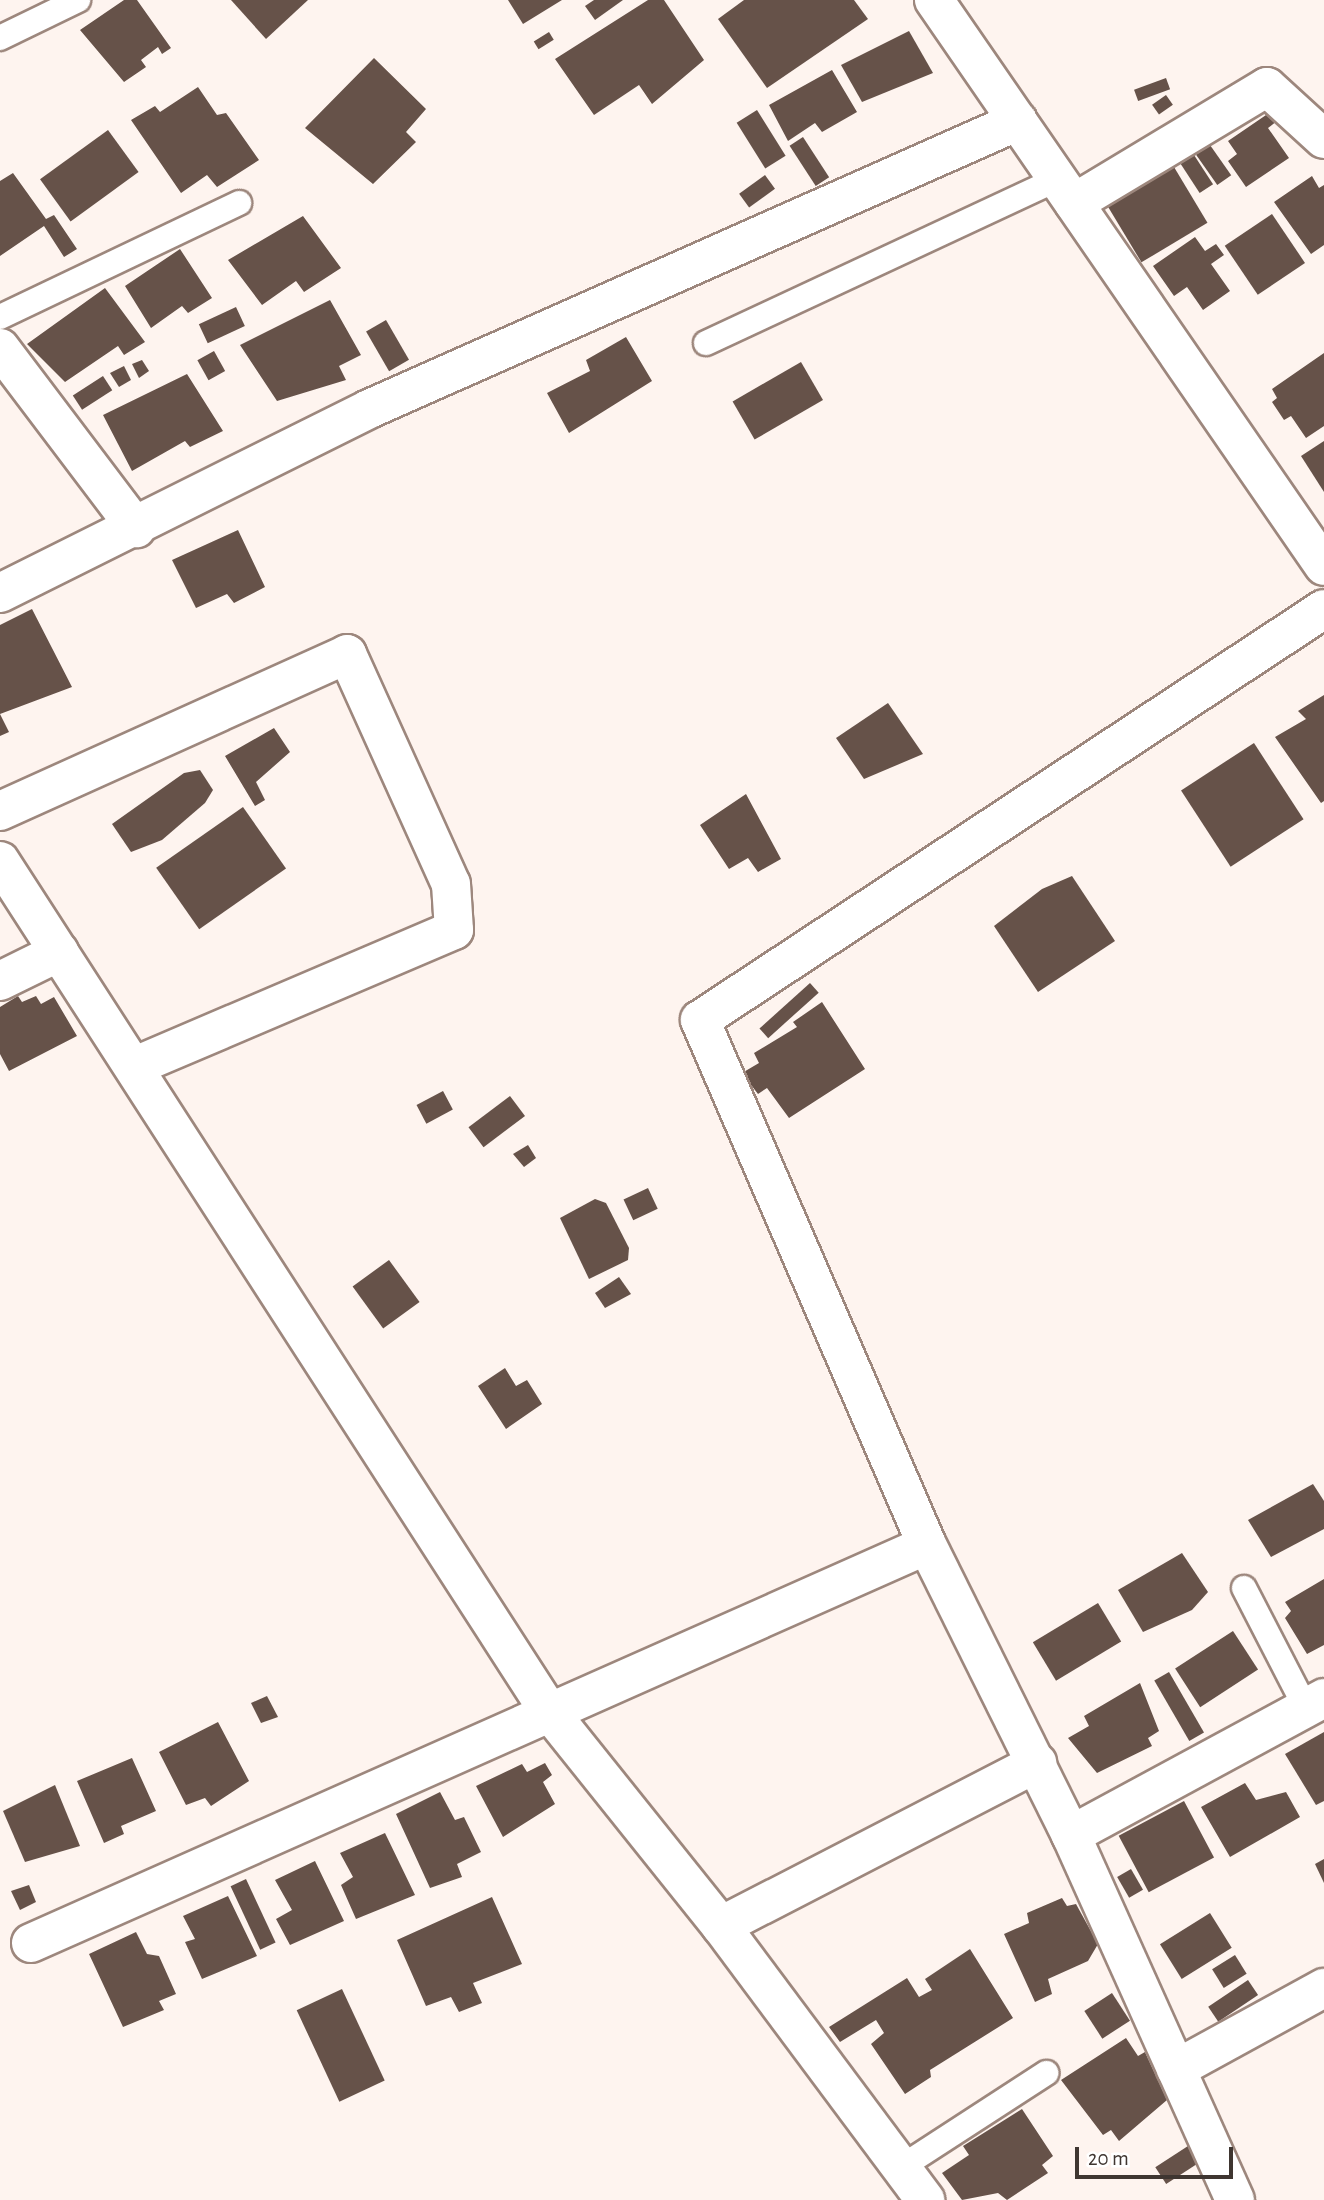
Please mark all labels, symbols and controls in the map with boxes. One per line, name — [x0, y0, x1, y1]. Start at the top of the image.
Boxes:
scale bar — [1079, 2134, 1236, 2178]
text: 20 m — [1088, 2148, 1129, 2169]

